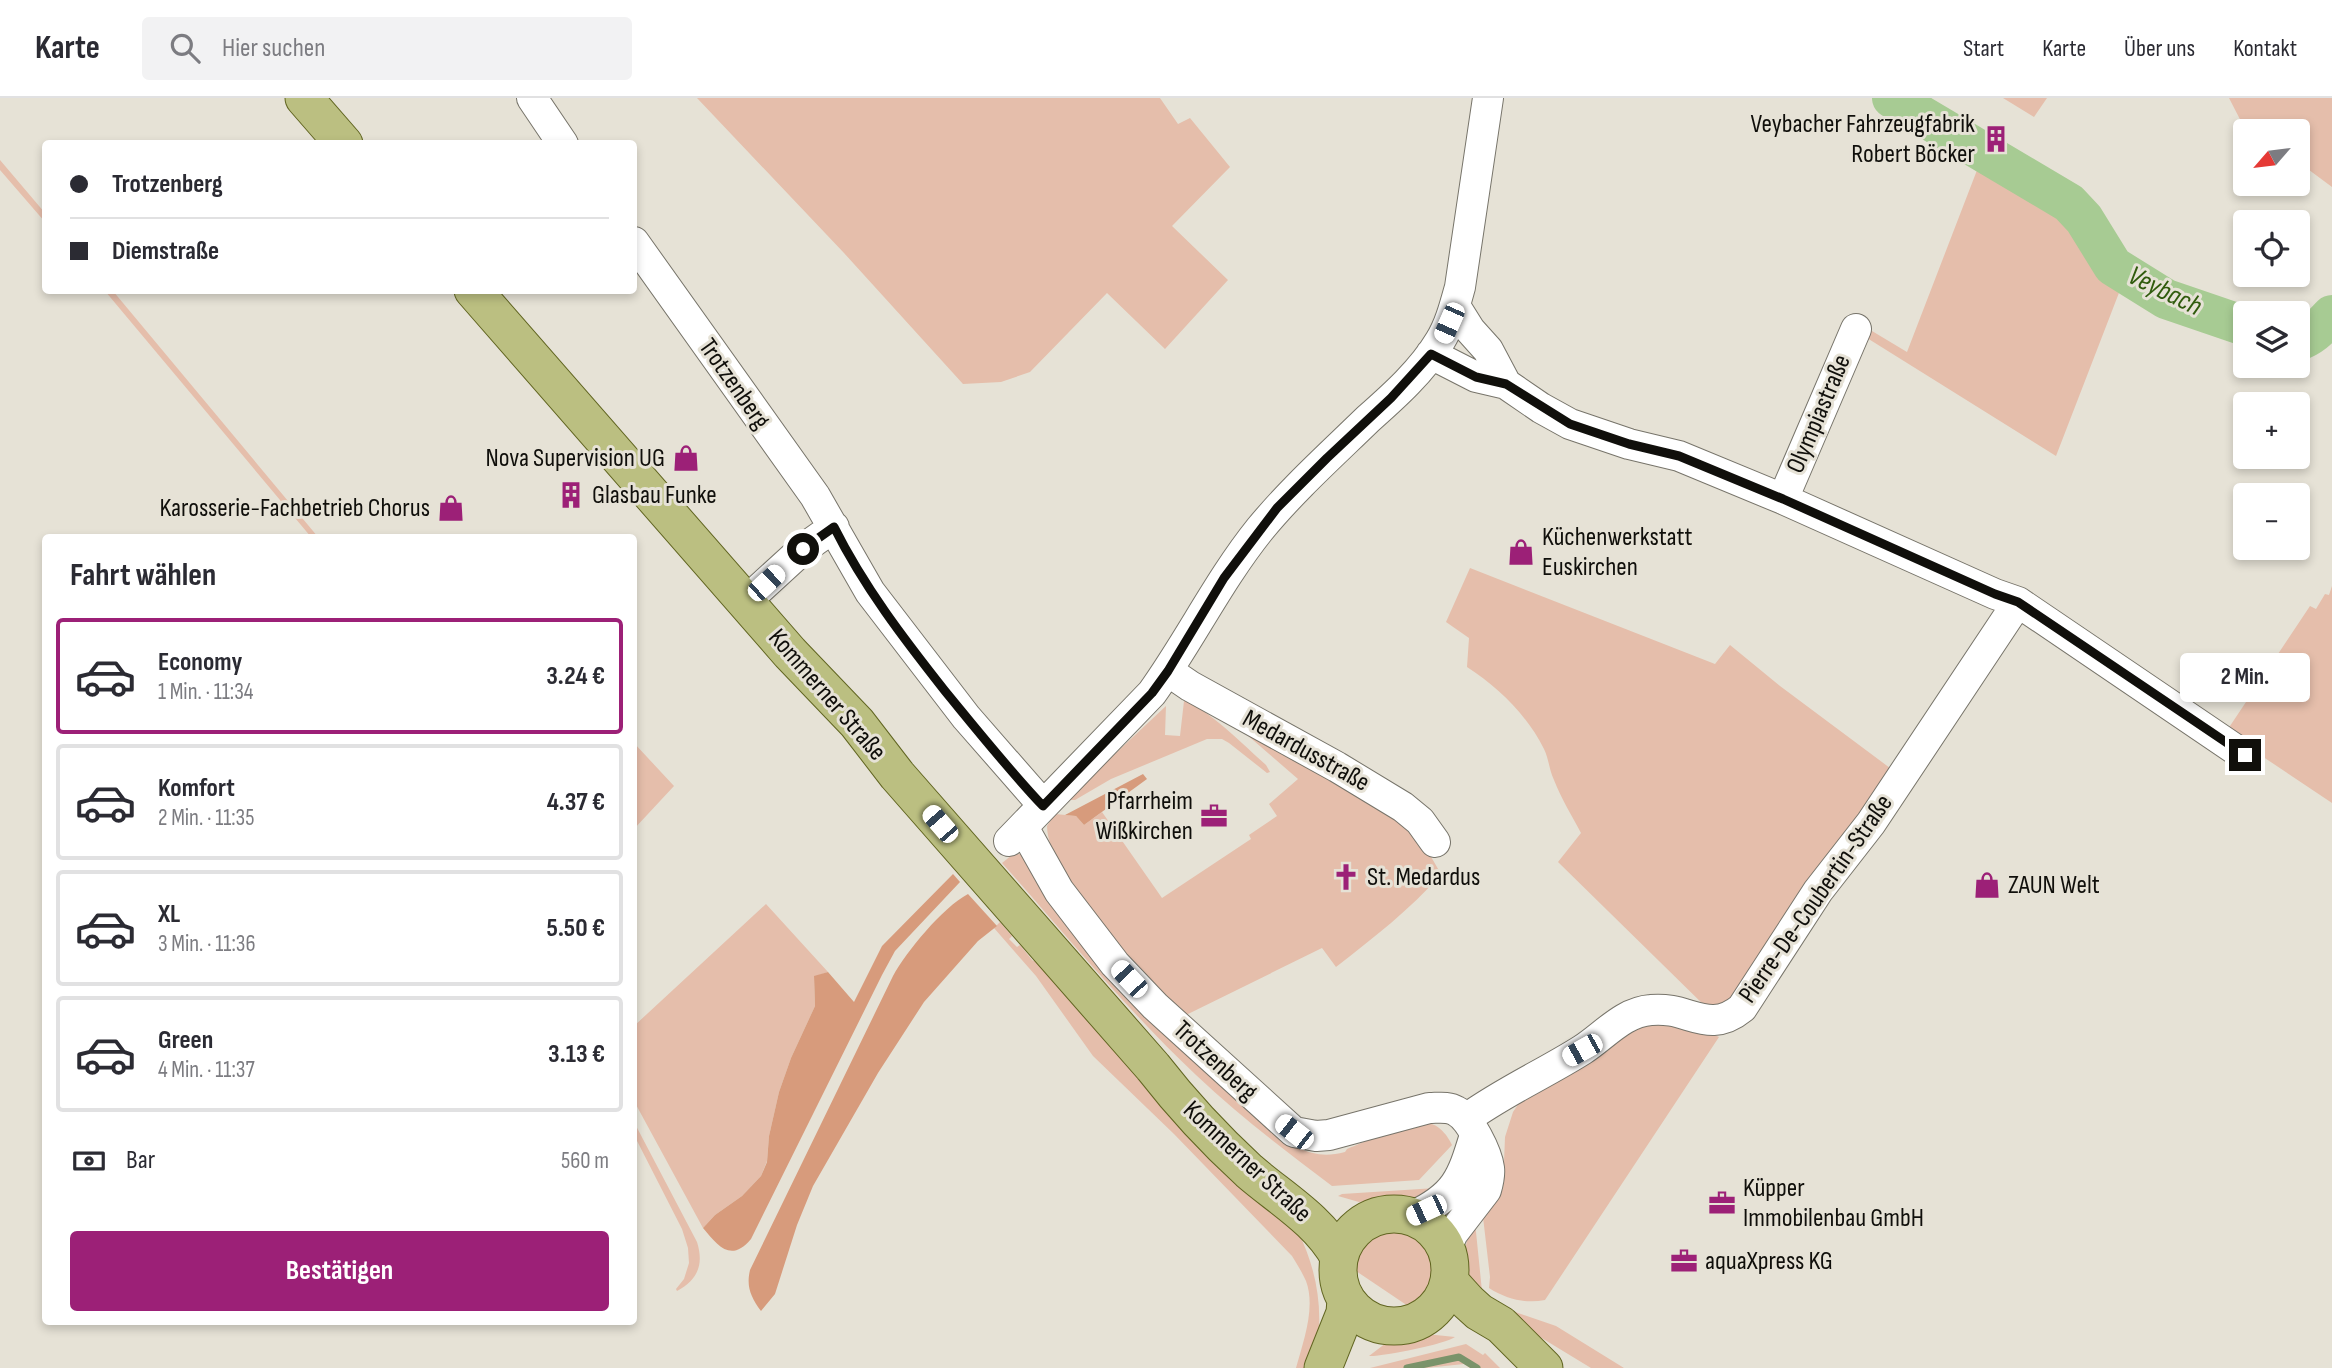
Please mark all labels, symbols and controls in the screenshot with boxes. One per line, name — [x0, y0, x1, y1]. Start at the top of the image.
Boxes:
search box — [142, 17, 632, 80]
text: Karte — [35, 28, 100, 68]
icon: search — [166, 29, 204, 67]
text: Hier suchen — [222, 33, 325, 64]
text: Start — [1963, 34, 2004, 63]
text: Karte — [2042, 34, 2086, 63]
text: Über uns — [2124, 34, 2195, 63]
text: Kontakt — [2233, 34, 2297, 63]
place label: Veybacher Fahrzeugfabrik Robert Böcker — [1751, 109, 1976, 170]
north arrow — [2233, 119, 2310, 196]
map controls — [2233, 119, 2310, 560]
building icon: Veybacher Fahrzeugfabrik Robert Böcker — [1981, 124, 2011, 154]
text: Trotzenberg — [112, 169, 223, 200]
button: locate — [2233, 210, 2310, 287]
text: Diemstraße — [112, 236, 219, 267]
water label: Veybach — [2123, 259, 2208, 323]
car — [1431, 300, 1468, 346]
button: layers — [2233, 301, 2310, 378]
street label: Trotzenberg — [692, 333, 776, 435]
street label: Olympiastraße — [1780, 350, 1858, 478]
button: + — [2233, 392, 2310, 469]
place label: Nova Supervision UG — [485, 443, 665, 474]
shop icon: Nova Supervision UG — [671, 443, 701, 473]
building icon: Glasbau Funke — [556, 480, 586, 510]
place label: Glasbau Funke — [592, 480, 717, 511]
button: − — [2233, 483, 2310, 560]
place label: Karosserie-Fachbetrieb Chorus — [159, 493, 430, 524]
shop icon: Karosserie-Fachbetrieb Chorus — [436, 493, 466, 523]
place label: Küchenwerkstatt Euskirchen — [1542, 522, 1692, 583]
route start — [787, 533, 819, 565]
shop icon: Küchenwerkstatt Euskirchen — [1506, 537, 1536, 567]
text: Fahrt wählen — [70, 556, 216, 595]
car — [744, 561, 789, 605]
street label: Kommerner Straße — [761, 623, 893, 767]
icon: car — [74, 645, 137, 708]
text: Economy — [158, 647, 242, 678]
callout: 2 Min. — [2180, 654, 2310, 702]
text: 3.24 € — [546, 661, 605, 692]
text: 2 Min. — [2221, 663, 2269, 691]
text: 1 Min. · 11:34 — [158, 678, 253, 706]
street label: Medardusstraße — [1237, 703, 1375, 799]
route end — [2229, 739, 2261, 771]
icon: car — [74, 771, 137, 834]
text: Komfort — [158, 773, 235, 804]
place label: Pfarrheim Wißkirchen — [1095, 786, 1193, 847]
text: 4.37 € — [547, 787, 605, 818]
street label: Pierre-De-Coubertin-Straße — [1732, 789, 1900, 1009]
car — [919, 801, 962, 847]
office icon: Pfarrheim Wißkirchen — [1199, 801, 1229, 831]
text: 2 Min. · 11:35 — [158, 804, 254, 832]
church icon: St. Medardus — [1331, 862, 1361, 892]
place label: St. Medardus — [1367, 862, 1480, 893]
shop icon: ZAUN Welt — [1972, 870, 2002, 900]
place label: ZAUN Welt — [2008, 870, 2100, 901]
icon: car — [74, 897, 137, 960]
text: XL — [158, 899, 180, 930]
text: 5.50 € — [547, 913, 605, 944]
text: 3 Min. · 11:36 — [158, 930, 255, 958]
car — [1107, 956, 1152, 1002]
street label: Trotzenberg — [1167, 1014, 1263, 1108]
icon: car — [74, 1023, 137, 1086]
text: Green — [158, 1025, 213, 1056]
car — [1559, 1031, 1606, 1069]
text: 3.13 € — [548, 1039, 605, 1070]
text: 4 Min. · 11:37 — [158, 1056, 255, 1084]
street label: Kommerner Straße — [1176, 1095, 1318, 1229]
car — [1271, 1111, 1318, 1153]
icon: cash — [70, 1142, 108, 1180]
text: Bar — [126, 1145, 155, 1176]
text: 560 m — [561, 1147, 609, 1175]
place label: Küpper Immobilenbau GmbH — [1743, 1173, 1924, 1234]
office icon: Küpper Immobilenbau GmbH — [1707, 1188, 1737, 1218]
car — [1403, 1192, 1450, 1228]
button: Bestätigen — [70, 1231, 609, 1311]
office icon: aquaXpress KG — [1669, 1246, 1699, 1276]
place label: aquaXpress KG — [1705, 1246, 1833, 1277]

